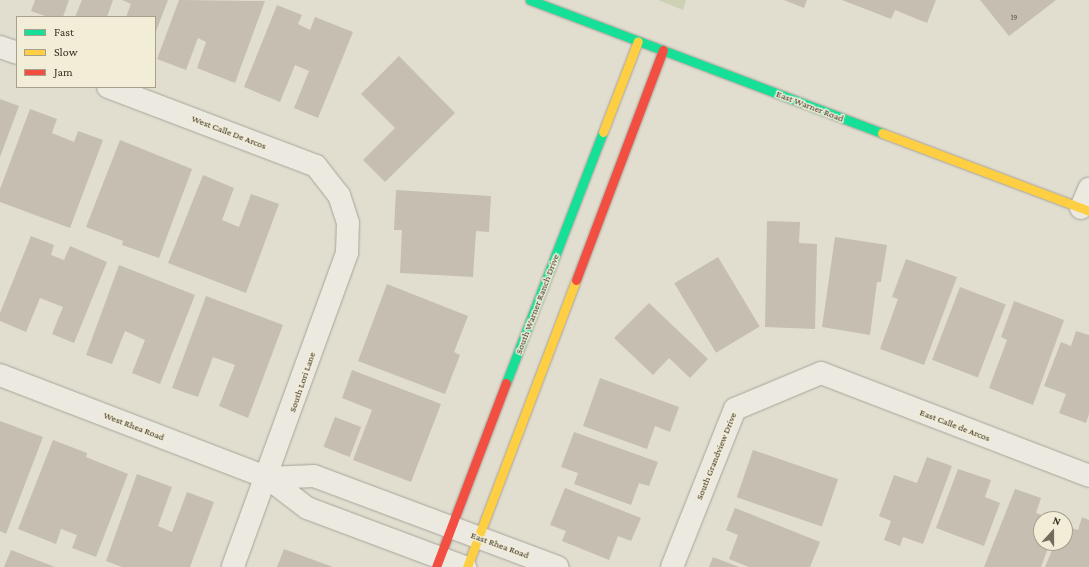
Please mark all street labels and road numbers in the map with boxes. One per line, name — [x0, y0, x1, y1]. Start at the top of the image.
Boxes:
street label: East Warner Road — [774, 88, 846, 124]
street label: West Calle De Arcos — [190, 112, 268, 152]
street label: South Warner Ranch Drive — [512, 252, 562, 356]
street label: South Lori Lane — [286, 350, 318, 414]
street label: East Calle de Arcos — [918, 406, 992, 444]
street label: West Rhea Road — [102, 409, 166, 443]
street label: South Grandview Drive — [693, 411, 739, 501]
street label: East Rhea Road — [469, 529, 531, 561]

